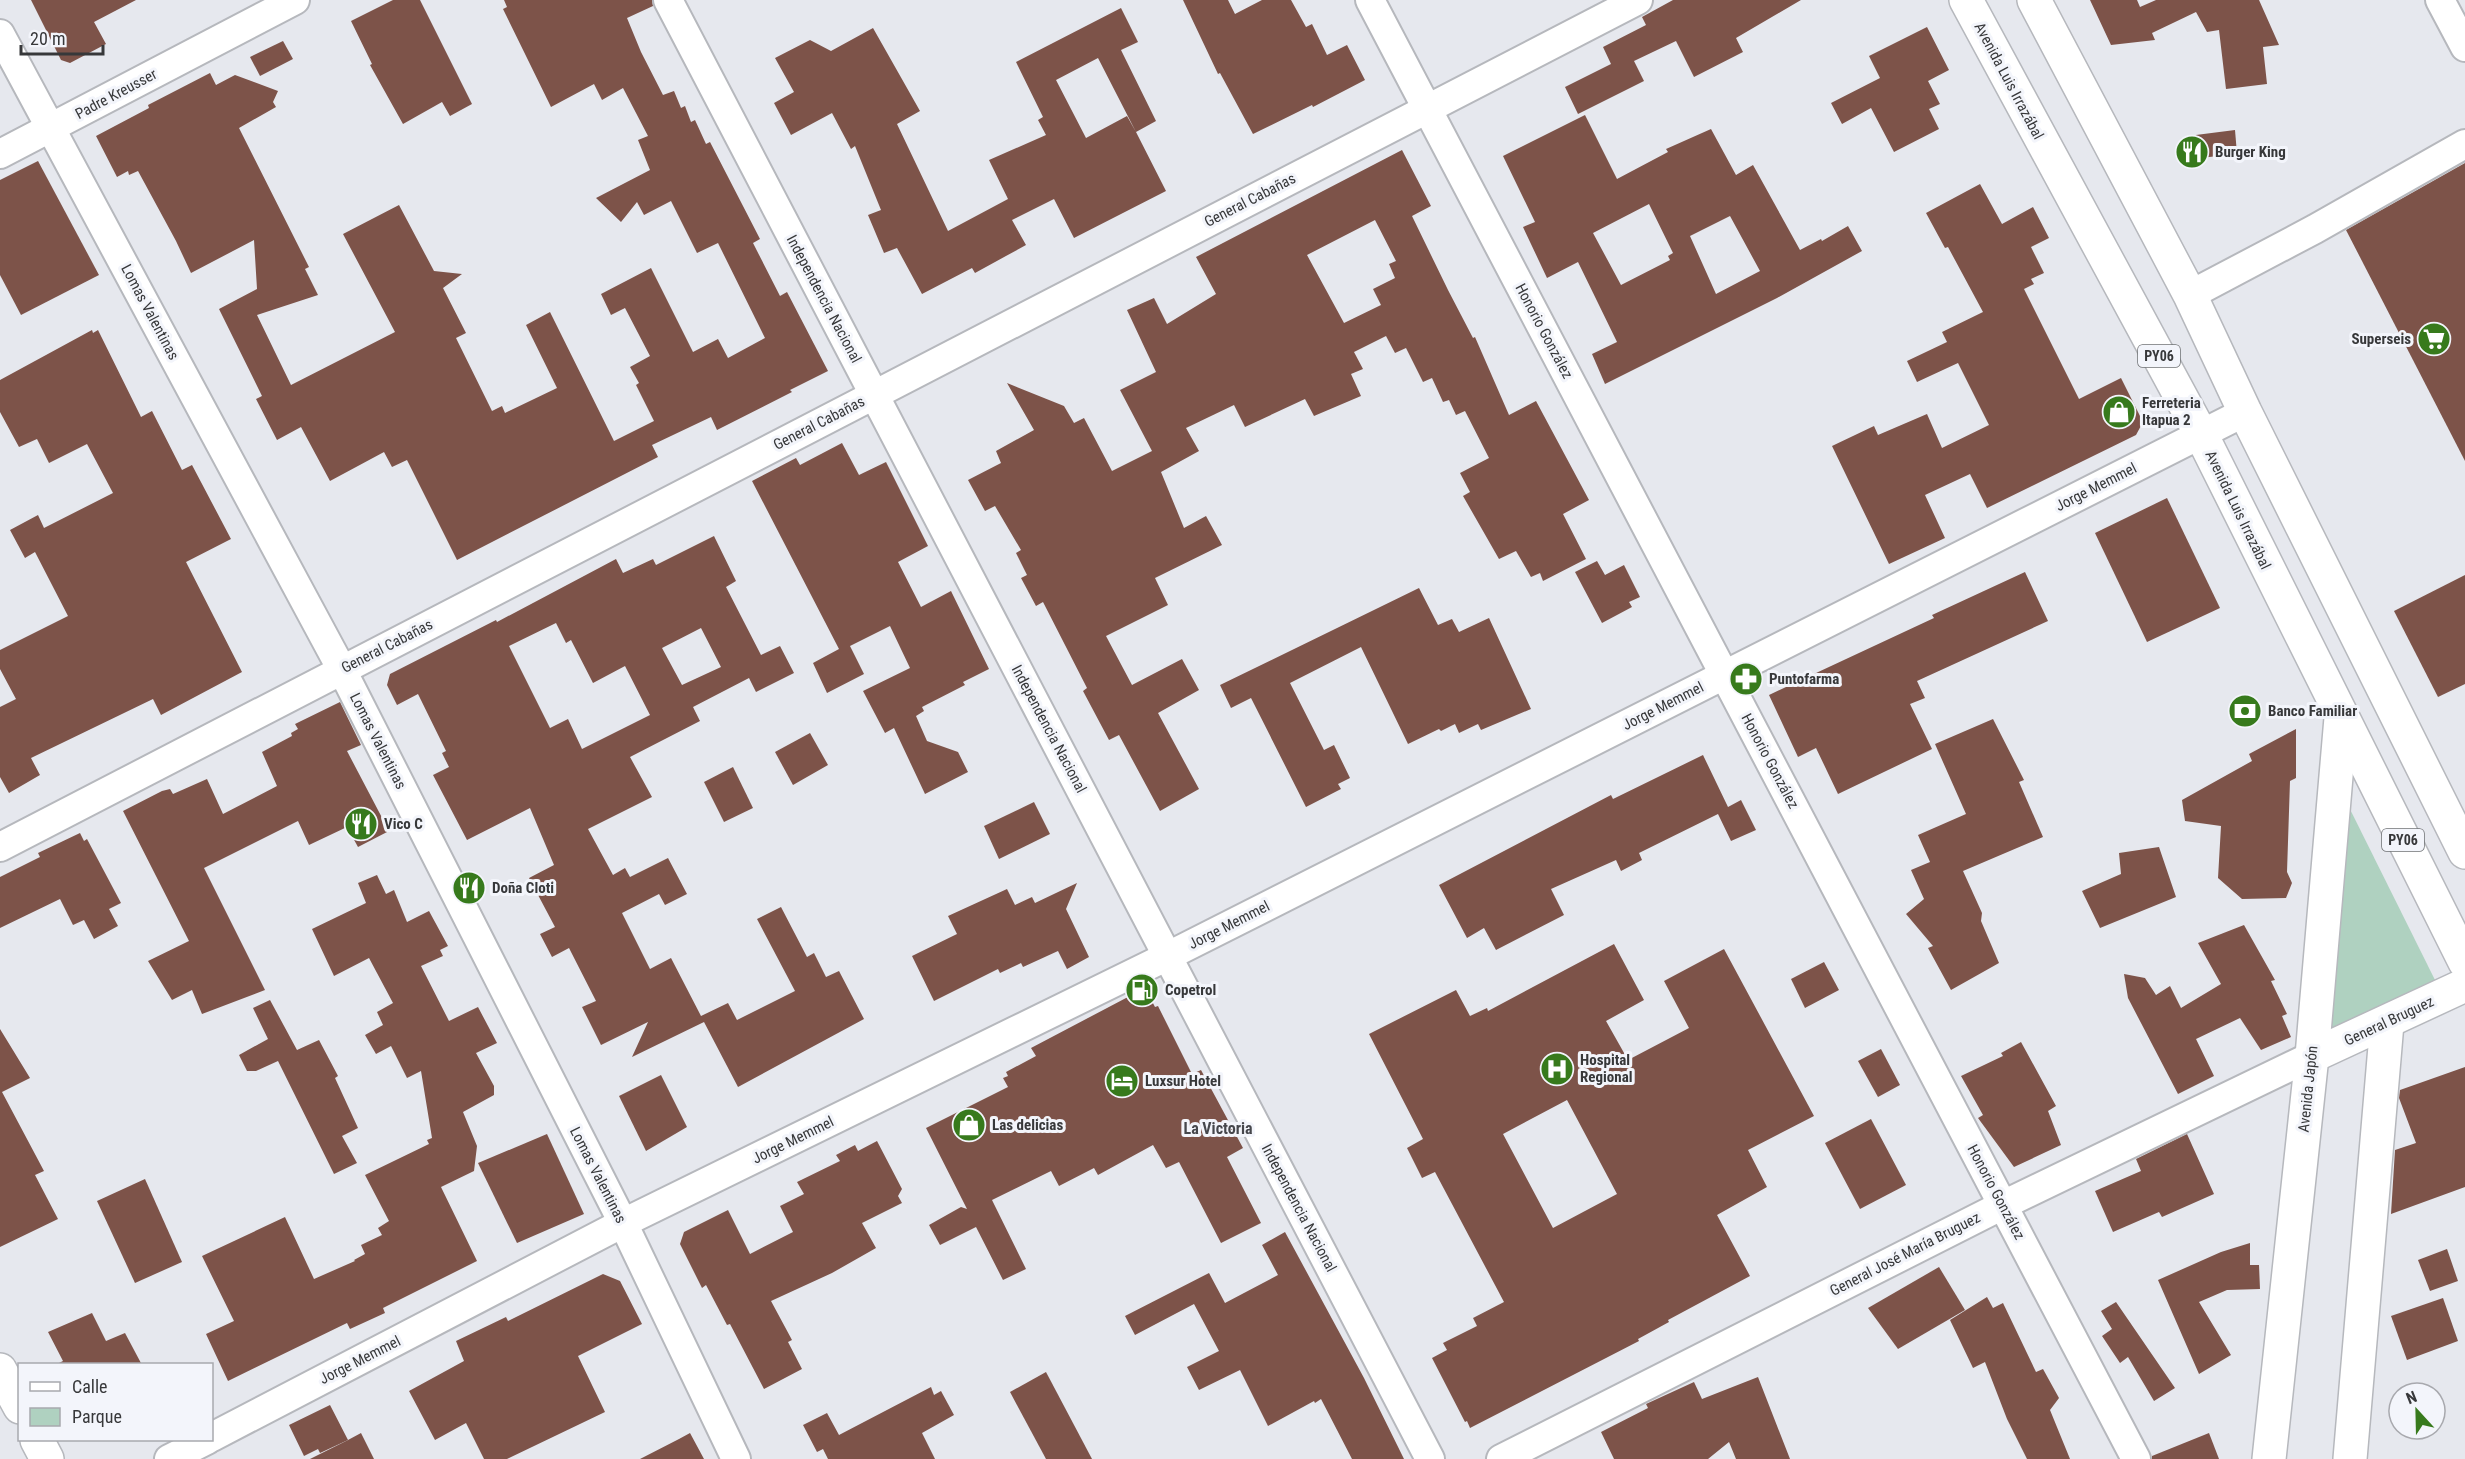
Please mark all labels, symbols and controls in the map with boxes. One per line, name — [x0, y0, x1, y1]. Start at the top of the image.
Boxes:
scale bar — [21, 18, 104, 56]
street label: Avenida Luis Irrazábal — [1971, 19, 2047, 143]
text: 20 m — [30, 28, 65, 49]
street label: Padre Kreusser — [72, 65, 160, 123]
restaurant icon: Burger King — [2174, 134, 2210, 170]
place label: Burger King — [2215, 143, 2286, 161]
street label: General Cabañas — [1201, 169, 1299, 231]
street label: Independencia Nacional — [783, 232, 865, 366]
street label: Lomas Valentinas — [117, 261, 183, 363]
street label: Honorio González — [1511, 280, 1577, 382]
supermarket icon: Superseis — [2416, 321, 2452, 357]
place label: Superseis — [2351, 330, 2411, 348]
road number: PY06 — [2138, 345, 2180, 367]
street label: General Cabañas — [770, 392, 868, 454]
shop icon: Ferreteria Itapua 2 — [2101, 394, 2137, 430]
place label: Ferreteria Itapua 2 — [2142, 394, 2201, 429]
street label: Avenida Luis Irrazábal — [2201, 448, 2275, 572]
street label: Jorge Memmel — [2052, 459, 2140, 515]
street label: General Cabañas — [338, 615, 436, 677]
pharmacy icon: Puntofarma — [1728, 661, 1764, 697]
street label: Independencia Nacional — [1008, 662, 1090, 796]
place label: Puntofarma — [1769, 670, 1839, 688]
street label: Jorge Memmel — [1619, 678, 1707, 734]
street label: Lomas Valentinas — [346, 690, 410, 792]
bank icon: Banco Familiar — [2227, 693, 2263, 729]
place label: Banco Familiar — [2268, 702, 2357, 720]
street label: Honorio González — [1737, 710, 1803, 812]
restaurant icon: Vico C — [343, 806, 379, 842]
place label: Vico C — [384, 815, 423, 833]
road number: PY06 — [2382, 829, 2424, 851]
restaurant icon: Doña Cloti — [451, 870, 487, 906]
place label: Doña Cloti — [492, 879, 554, 897]
street label: Jorge Memmel — [1185, 897, 1273, 953]
fuel station icon: Copetrol — [1124, 972, 1160, 1008]
place label: Copetrol — [1165, 981, 1216, 999]
street label: General Bruguez — [2341, 992, 2437, 1050]
street label: Avenida Japón — [2294, 1045, 2322, 1133]
hospital icon: Hospital Regional — [1539, 1051, 1575, 1087]
place label: Hospital Regional — [1580, 1051, 1633, 1086]
hotel icon: Luxsur Hotel — [1104, 1063, 1140, 1099]
place label: Luxsur Hotel — [1145, 1072, 1221, 1090]
shop icon: Las delicias — [951, 1107, 987, 1143]
street label: Jorge Memmel — [749, 1113, 837, 1167]
place label: Las delicias — [992, 1116, 1063, 1134]
district label: La Victoria — [1183, 1119, 1253, 1138]
street label: Lomas Valentinas — [566, 1124, 630, 1226]
street label: Independencia Nacional — [1258, 1141, 1340, 1275]
street label: Honorio González — [1963, 1141, 2029, 1243]
street label: General José María Bruguez — [1827, 1208, 1983, 1300]
street label: Jorge Memmel — [316, 1332, 404, 1388]
legend — [18, 1363, 213, 1441]
text: Calle — [72, 1376, 108, 1397]
north arrow — [2387, 1381, 2447, 1441]
text: N — [2403, 1387, 2420, 1408]
text: Parque — [72, 1406, 122, 1427]

